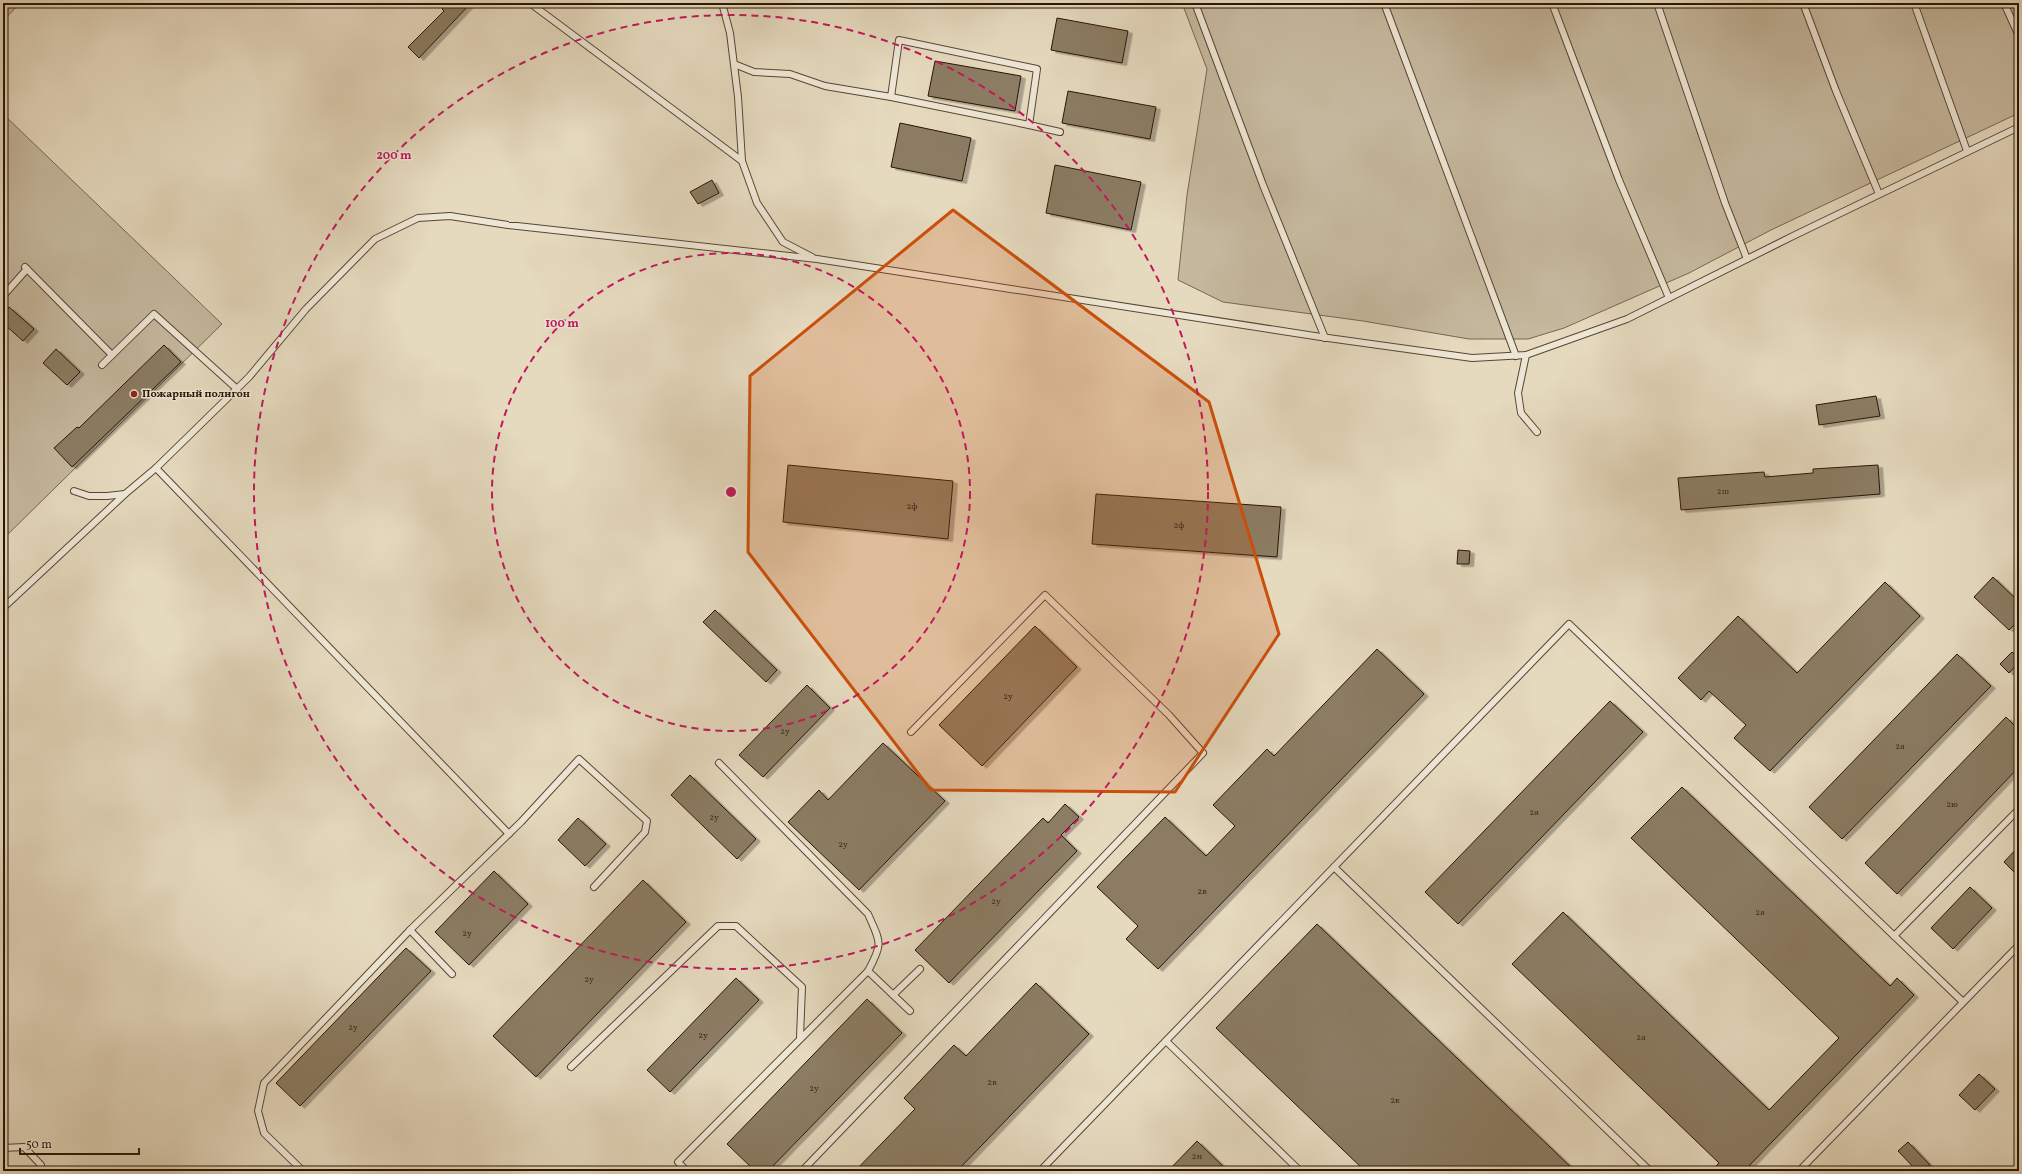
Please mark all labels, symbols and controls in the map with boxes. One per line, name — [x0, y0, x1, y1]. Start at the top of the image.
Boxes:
text: 200 m — [376, 148, 412, 164]
text: 100 m — [545, 316, 579, 332]
place label: Пожарный полигон — [142, 387, 250, 402]
marker: Пожарный полигон — [129, 389, 139, 399]
centre of rings — [724, 485, 738, 499]
house number: 2ш — [1717, 485, 1730, 498]
house number: 2ф — [906, 500, 918, 513]
house number: 2ф — [1173, 519, 1185, 532]
house number: 2у — [1003, 690, 1013, 703]
house number: 2у — [780, 725, 790, 738]
house number: 2я — [1895, 740, 1905, 753]
house number: 2ю — [1946, 798, 1958, 811]
house number: 2я — [1529, 806, 1539, 819]
house number: 2у — [709, 811, 719, 824]
house number: 2у — [838, 838, 848, 851]
house number: 2в — [1197, 885, 1207, 898]
house number: 2у — [991, 895, 1001, 908]
house number: 2я — [1755, 906, 1765, 919]
house number: 2у — [462, 927, 472, 940]
house number: 2у — [584, 973, 594, 986]
house number: 2у — [348, 1021, 358, 1034]
house number: 2у — [698, 1029, 708, 1042]
house number: 2я — [1636, 1031, 1646, 1044]
house number: 2в — [987, 1076, 997, 1089]
house number: 2у — [809, 1082, 819, 1095]
house number: 2к — [1390, 1094, 1400, 1107]
scale bar — [20, 1130, 139, 1156]
text: 50 m — [26, 1137, 52, 1153]
house number: 2н — [1192, 1150, 1203, 1163]

